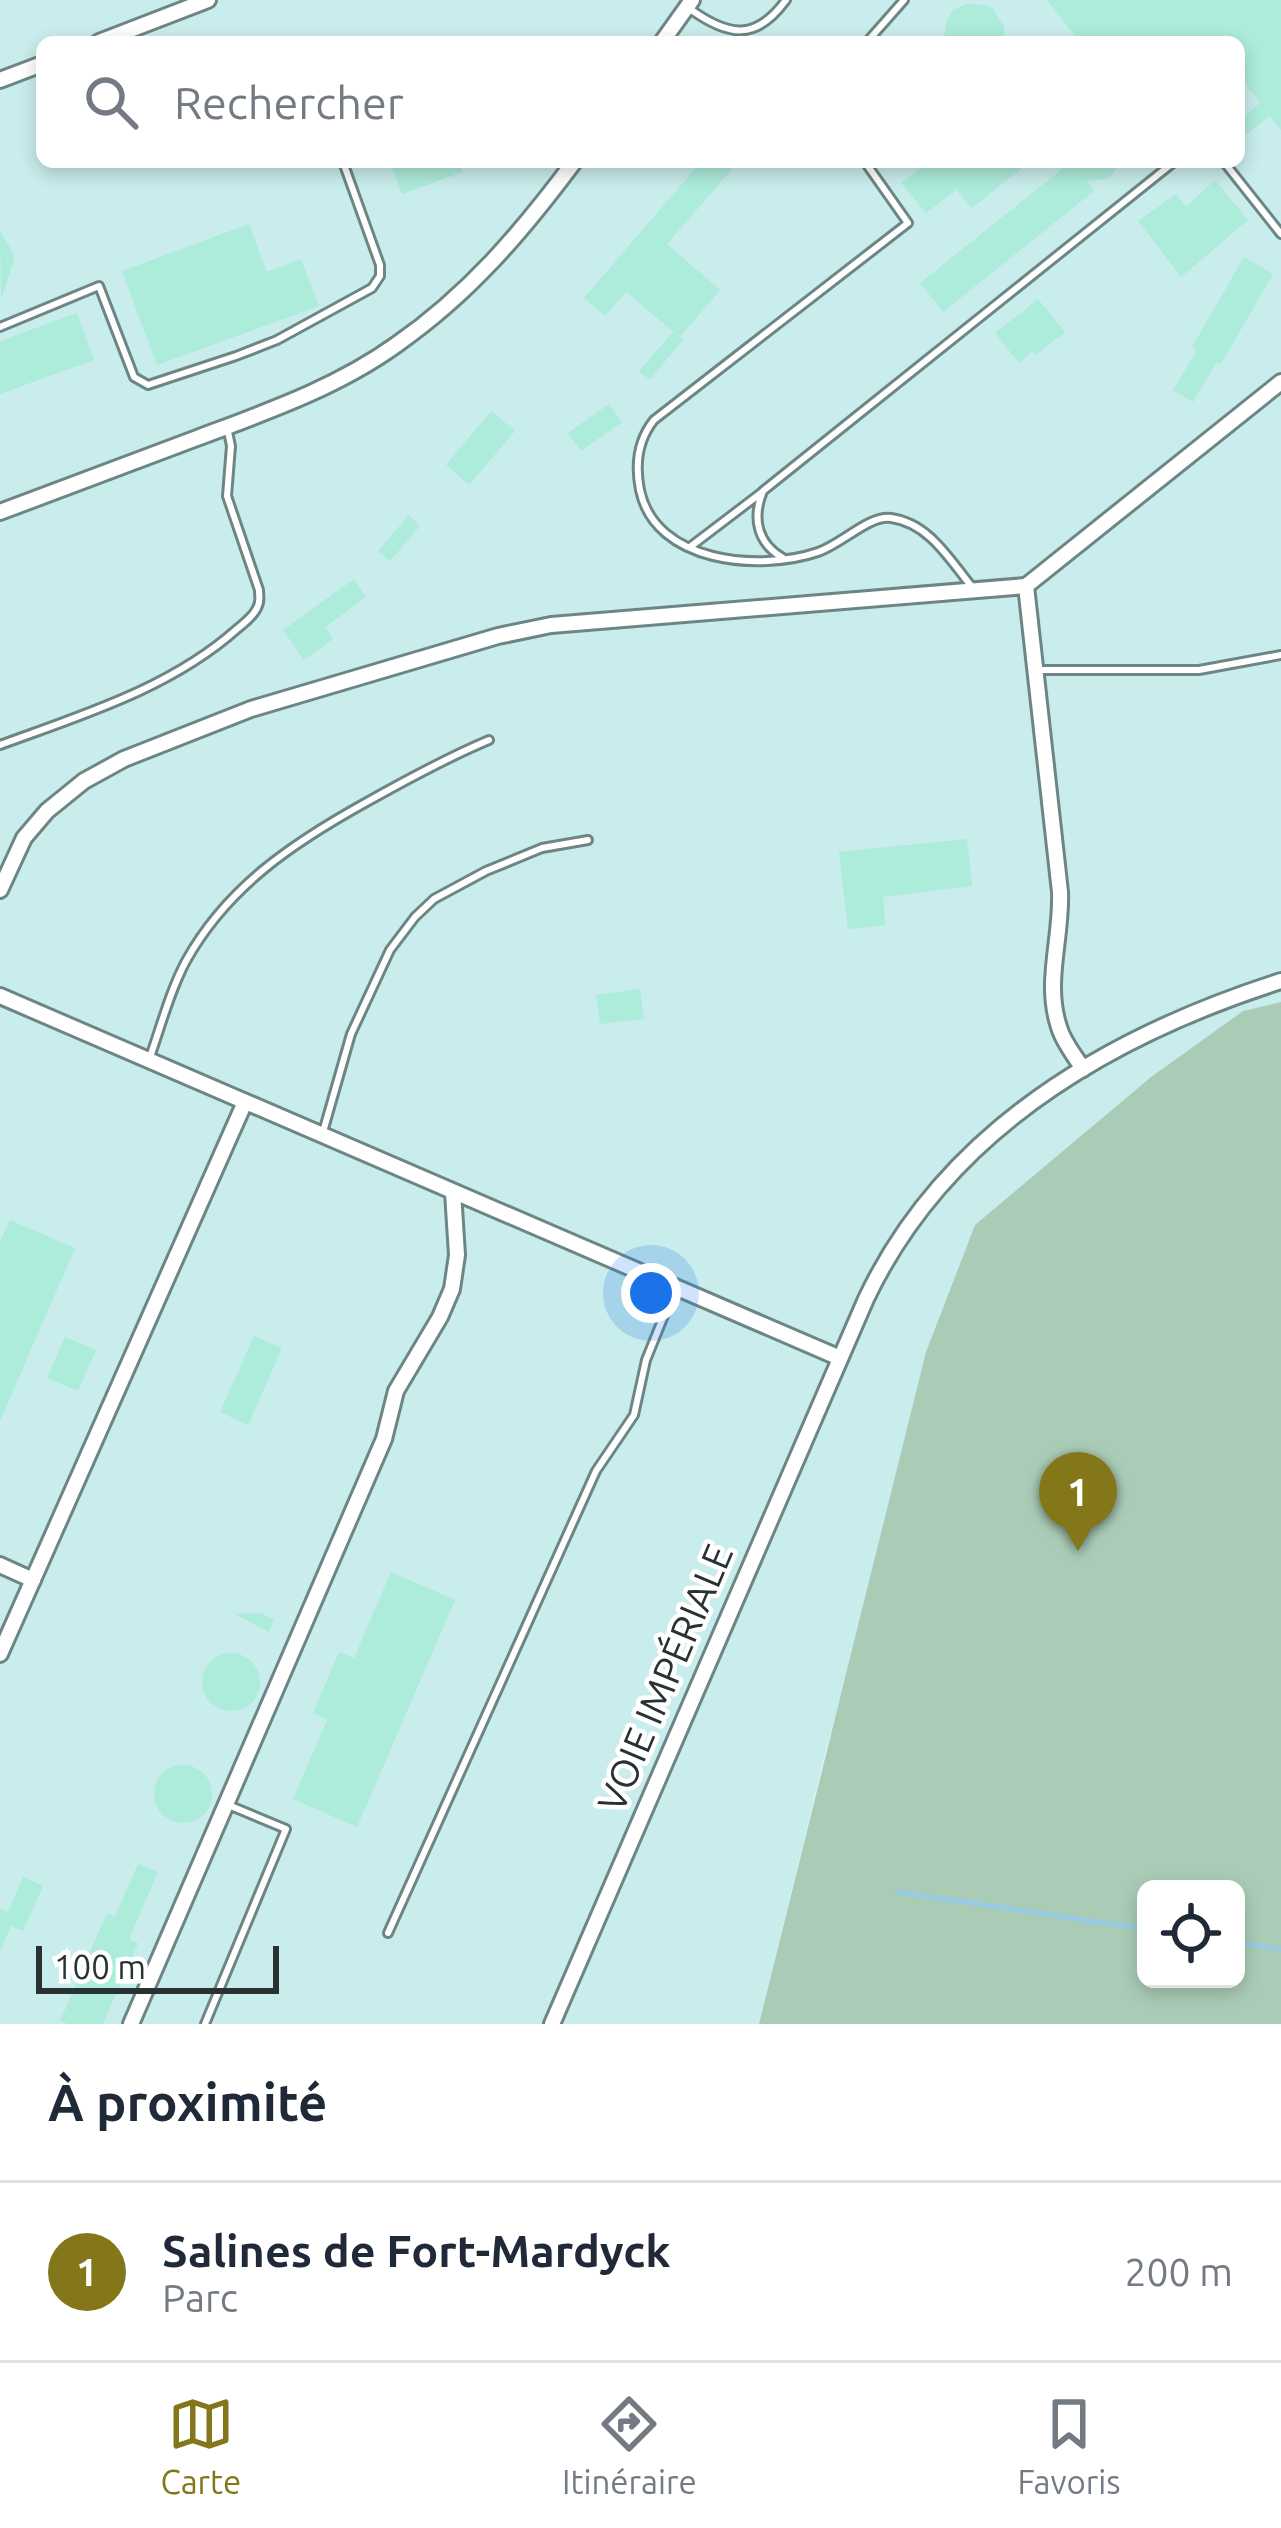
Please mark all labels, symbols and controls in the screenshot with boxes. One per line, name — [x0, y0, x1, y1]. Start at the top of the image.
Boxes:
search box — [36, 36, 1245, 168]
icon: search — [78, 69, 144, 135]
text: Rechercher — [174, 77, 404, 128]
your location — [621, 1263, 681, 1323]
pin: 1 — [1039, 1452, 1117, 1551]
street label: VOIE IMPÉRIALE — [588, 1537, 740, 1818]
map controls — [1137, 1880, 1245, 1988]
button: locate — [1137, 1880, 1245, 1988]
scale bar — [36, 1940, 279, 1993]
text: 100 m — [54, 1948, 146, 1985]
text: À proximité — [48, 2073, 327, 2131]
text: Salines de Fort-Mardyck — [162, 2225, 671, 2276]
text: 1 — [76, 2250, 98, 2293]
text: 200 m — [1124, 2250, 1233, 2293]
text: Parc — [162, 2276, 238, 2319]
tab: Carte — [160, 2391, 241, 2500]
tab: Itinéraire — [562, 2391, 697, 2500]
tab: Favoris — [1017, 2391, 1121, 2500]

